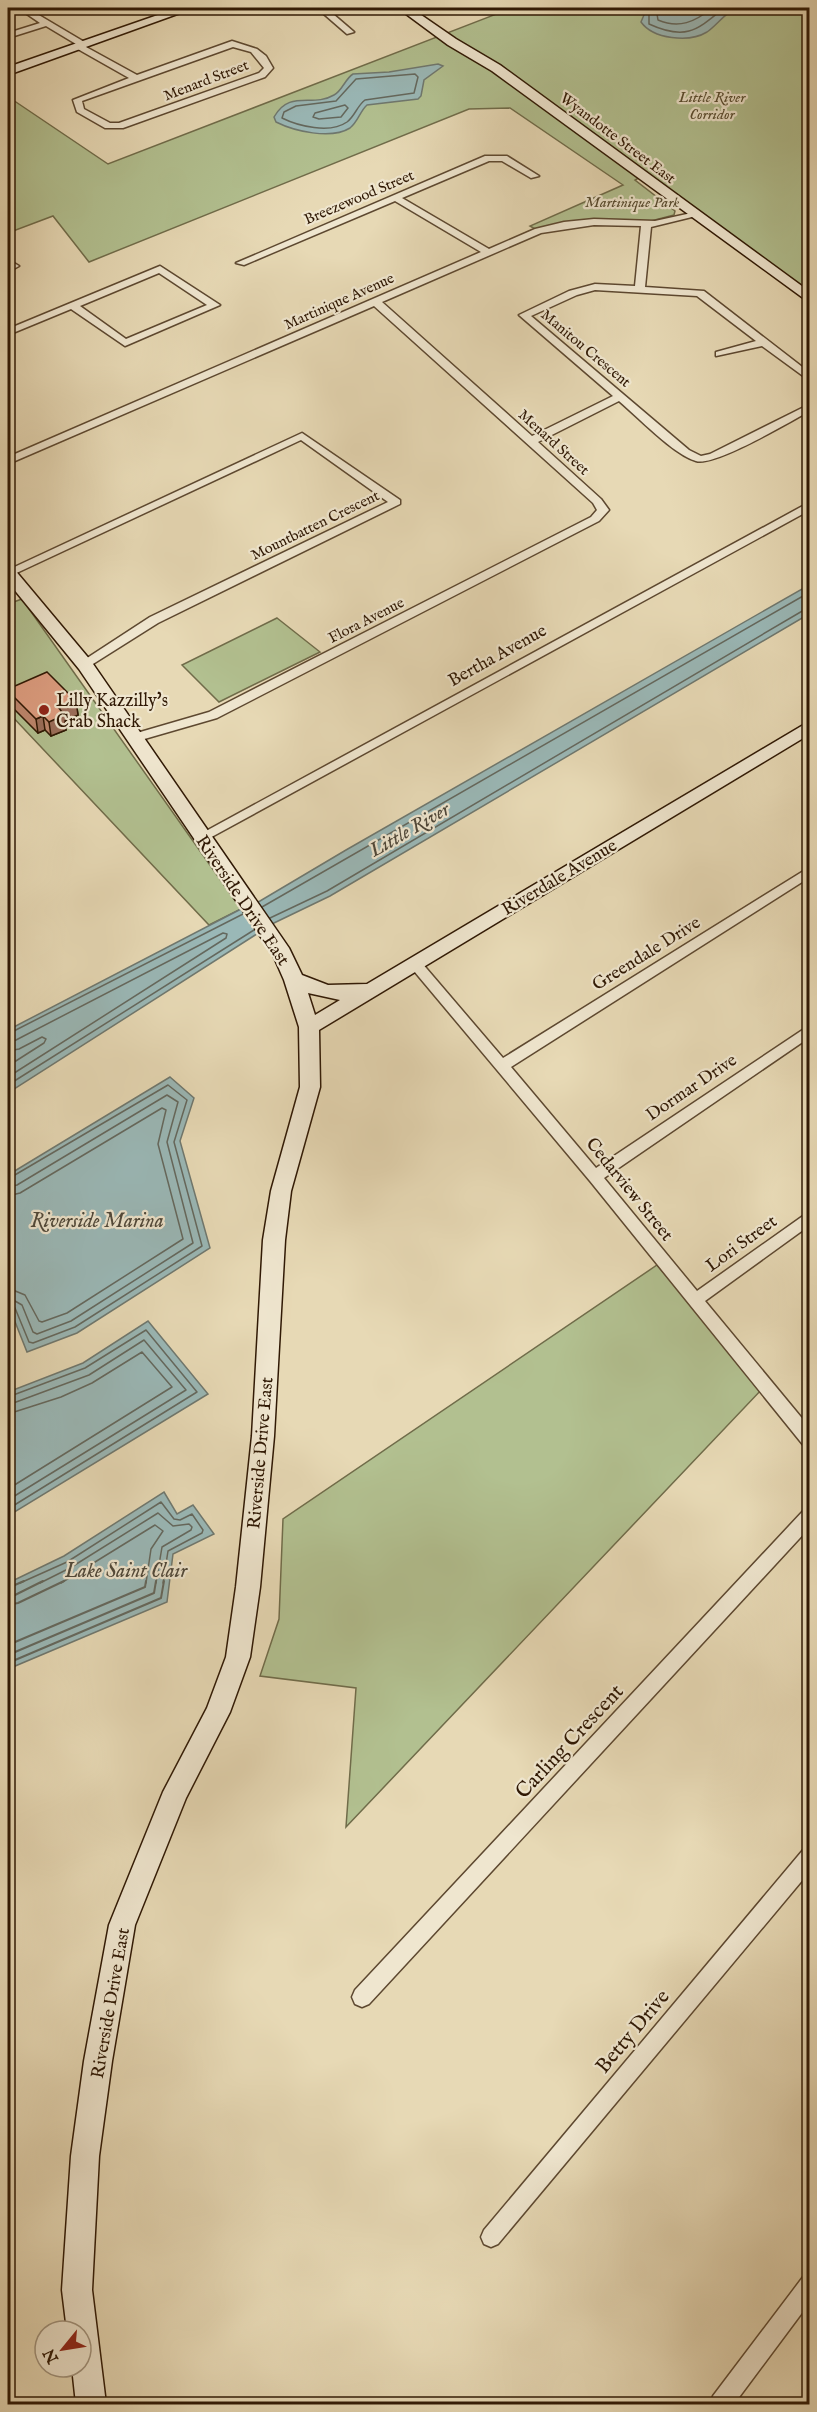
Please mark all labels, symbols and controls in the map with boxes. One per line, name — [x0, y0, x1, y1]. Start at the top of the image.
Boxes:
street label: Menard Street — [161, 56, 251, 105]
park label: Little River Corridor — [678, 88, 746, 124]
street label: Wyandotte Street East — [556, 89, 679, 188]
street label: Breezewood Street — [301, 166, 417, 229]
park label: Martinique Park — [585, 193, 679, 212]
street label: Martinique Avenue — [281, 269, 397, 334]
street label: Manitou Crescent — [537, 305, 634, 391]
street label: Menard Street — [514, 405, 593, 479]
street label: Mountbatten Crescent — [248, 486, 383, 565]
street label: Flora Avenue — [325, 593, 407, 648]
street label: Bertha Avenue — [444, 620, 551, 693]
place label: Lilly Kazzilly's Crab Shack — [56, 690, 168, 734]
marker: Lilly Kazzilly's Crab Shack — [37, 703, 51, 717]
water label: Little River — [364, 797, 456, 864]
street label: Riverside Drive East — [190, 831, 294, 971]
street label: Riverdale Avenue — [498, 835, 622, 922]
street label: Greendale Drive — [588, 912, 705, 997]
street label: Dormar Drive — [642, 1049, 742, 1127]
street label: Cedarview Street — [580, 1134, 678, 1246]
water label: Riverside Marina — [30, 1209, 164, 1234]
street label: Lori Street — [702, 1211, 782, 1278]
street label: Riverside Drive East — [243, 1376, 280, 1530]
water label: Lake Saint Clair — [64, 1559, 188, 1584]
street label: Carling Crescent — [510, 1679, 630, 1805]
street label: Riverside Drive East — [87, 1926, 136, 2080]
street label: Betty Drive — [590, 1984, 676, 2080]
north arrow — [33, 2319, 93, 2379]
text: N — [40, 2344, 64, 2367]

